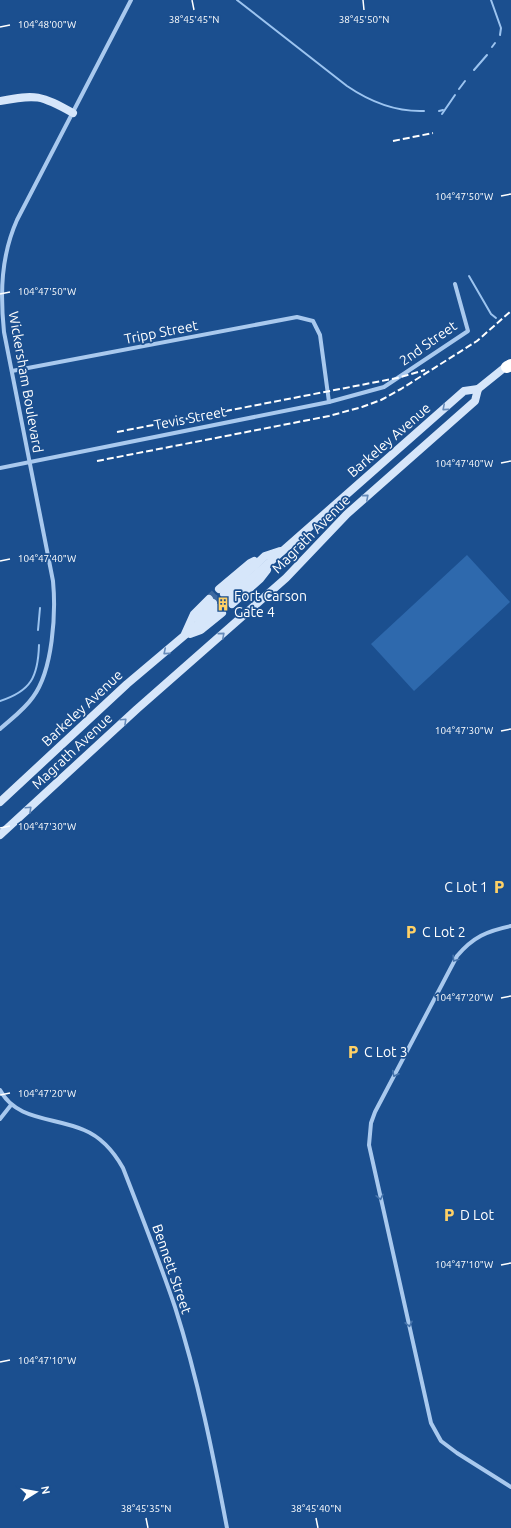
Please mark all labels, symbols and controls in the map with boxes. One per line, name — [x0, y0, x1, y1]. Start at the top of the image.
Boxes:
text: 38°45'45"N — [169, 14, 219, 25]
text: 38°45'50"N — [339, 14, 389, 25]
text: 104°48'00"W — [18, 19, 76, 30]
text: 104°47'50"W — [435, 191, 493, 202]
text: 104°47'50"W — [18, 286, 76, 297]
street label: Wickersham Boulevard — [6, 310, 46, 454]
street label: Tripp Street — [123, 317, 200, 347]
street label: 2nd Street — [396, 317, 460, 369]
street label: Barkeley Avenue — [344, 400, 434, 480]
street label: Tevis Street — [152, 403, 228, 433]
one-way arrow — [442, 403, 450, 410]
text: 104°47'40"W — [435, 458, 493, 469]
street label: Magrath Avenue — [269, 492, 353, 576]
one-way arrow — [361, 494, 369, 501]
text: 104°47'40"W — [18, 553, 76, 564]
place label: Fort Carson Gate 4 — [234, 588, 307, 620]
building icon: Fort Carson Gate 4 — [215, 596, 231, 612]
one-way arrow — [217, 633, 225, 640]
one-way arrow — [164, 647, 171, 654]
street label: Barkeley Avenue — [38, 667, 126, 749]
street label: Magrath Avenue — [29, 710, 115, 792]
one-way arrow — [119, 718, 127, 726]
text: 104°47'30"W — [435, 725, 493, 736]
one-way arrow — [24, 807, 31, 814]
text: 104°47'30"W — [18, 821, 76, 832]
place label: C Lot 1 — [444, 879, 488, 895]
parking icon: C Lot 1 — [491, 879, 507, 895]
parking icon: C Lot 2 — [403, 924, 419, 940]
place label: C Lot 2 — [422, 924, 466, 940]
one-way arrow — [453, 955, 460, 962]
text: 104°47'20"W — [435, 992, 493, 1003]
parking icon: C Lot 3 — [345, 1044, 361, 1060]
place label: C Lot 3 — [364, 1044, 408, 1060]
one-way arrow — [392, 1070, 400, 1077]
text: 104°47'20"W — [18, 1088, 76, 1099]
one-way arrow — [376, 1194, 384, 1200]
parking icon: D Lot — [441, 1207, 457, 1223]
place label: D Lot — [460, 1207, 494, 1223]
street label: Bennett Street — [149, 1222, 195, 1316]
text: 104°47'10"W — [435, 1259, 493, 1270]
one-way arrow — [405, 1321, 413, 1327]
text: 104°47'10"W — [18, 1355, 76, 1366]
north arrow — [16, 1472, 56, 1512]
text: N — [39, 1485, 52, 1495]
text: 38°45'35"N — [121, 1503, 171, 1514]
text: 38°45'40"N — [291, 1503, 341, 1514]

